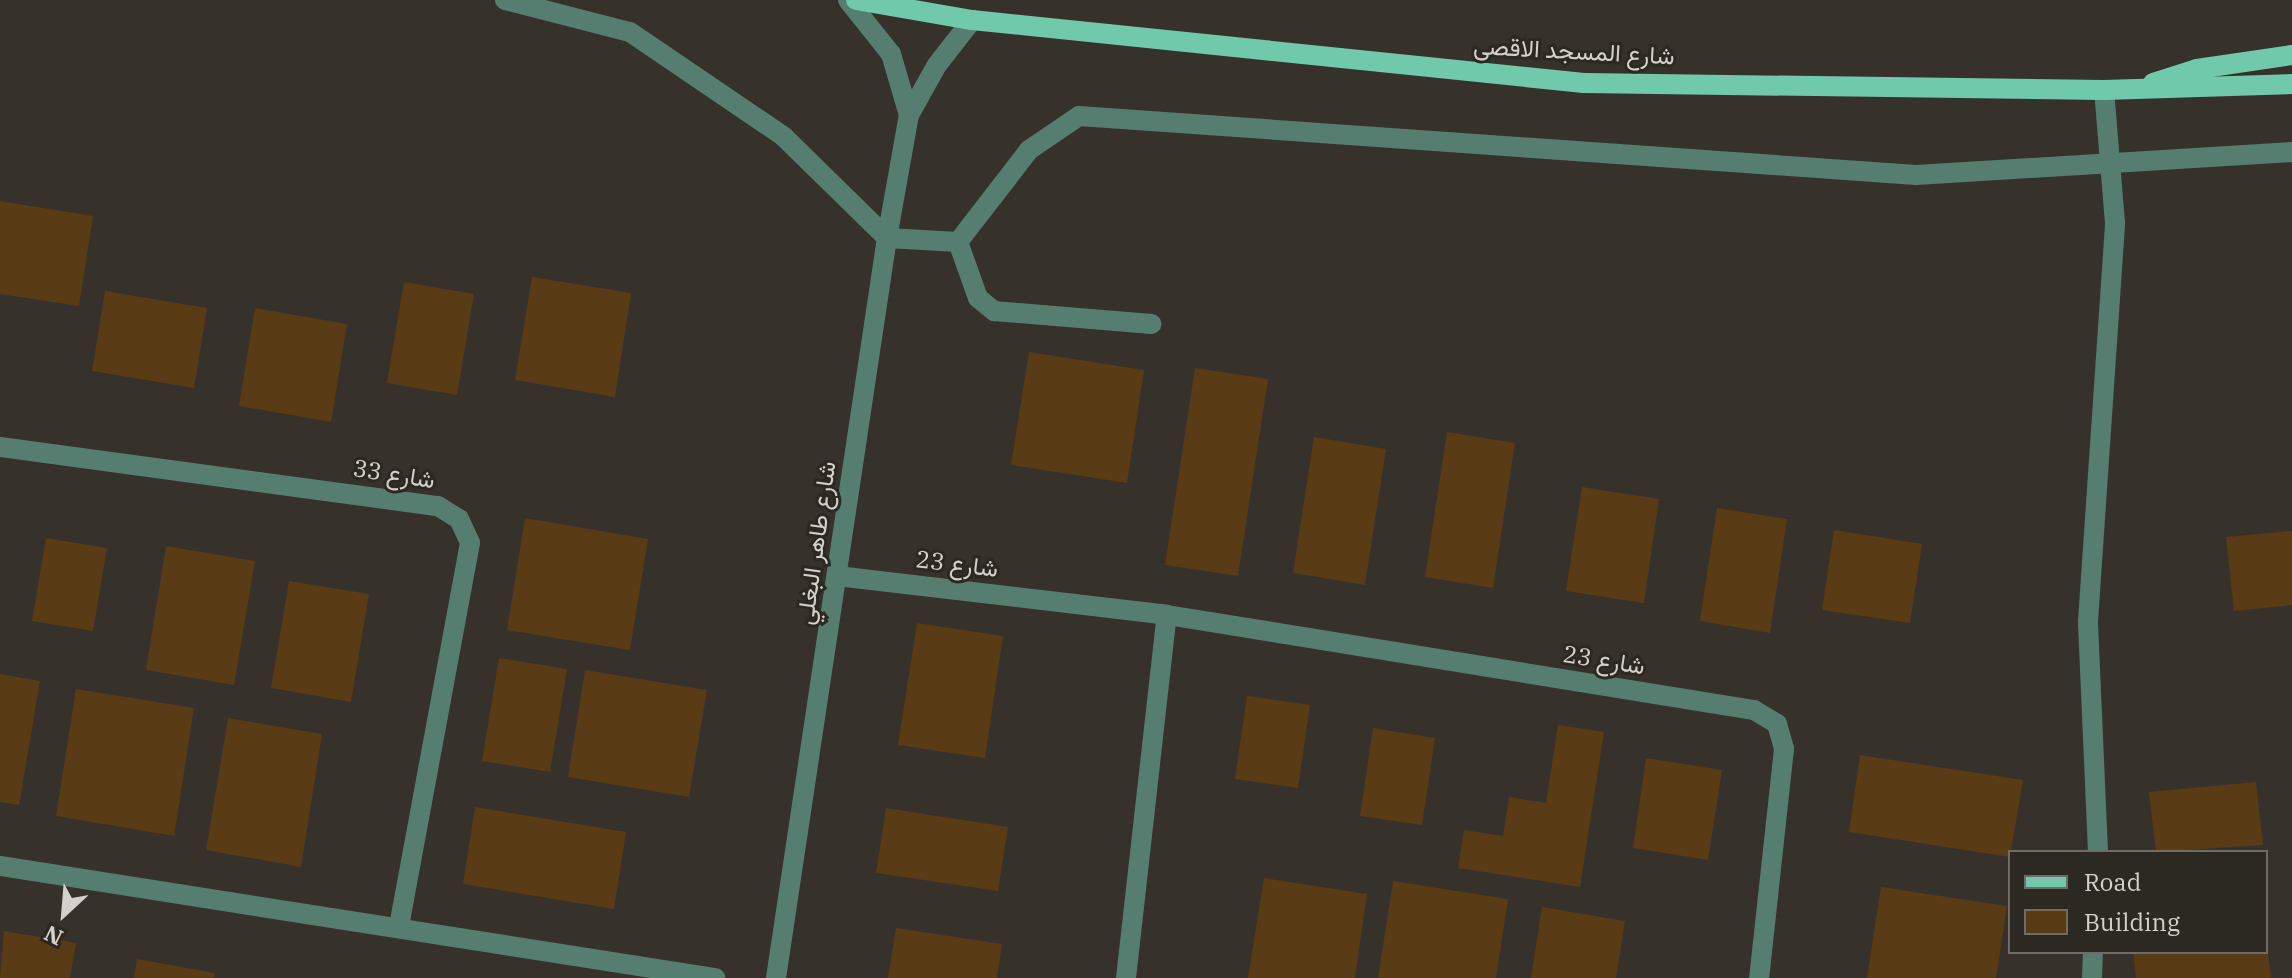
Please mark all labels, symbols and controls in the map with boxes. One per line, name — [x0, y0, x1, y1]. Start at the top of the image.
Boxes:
street label: شارع المسجد الاقصى — [1473, 31, 1675, 71]
street label: شارع 33 — [351, 453, 437, 495]
street label: شارع طاهر البغلي — [790, 459, 842, 627]
street label: شارع 23 — [914, 545, 1000, 583]
street label: شارع 23 — [1561, 639, 1647, 681]
legend — [2008, 850, 2268, 954]
text: Road — [2084, 866, 2141, 898]
north arrow — [24, 874, 104, 954]
text: Building — [2084, 906, 2180, 938]
text: N — [39, 919, 67, 953]

